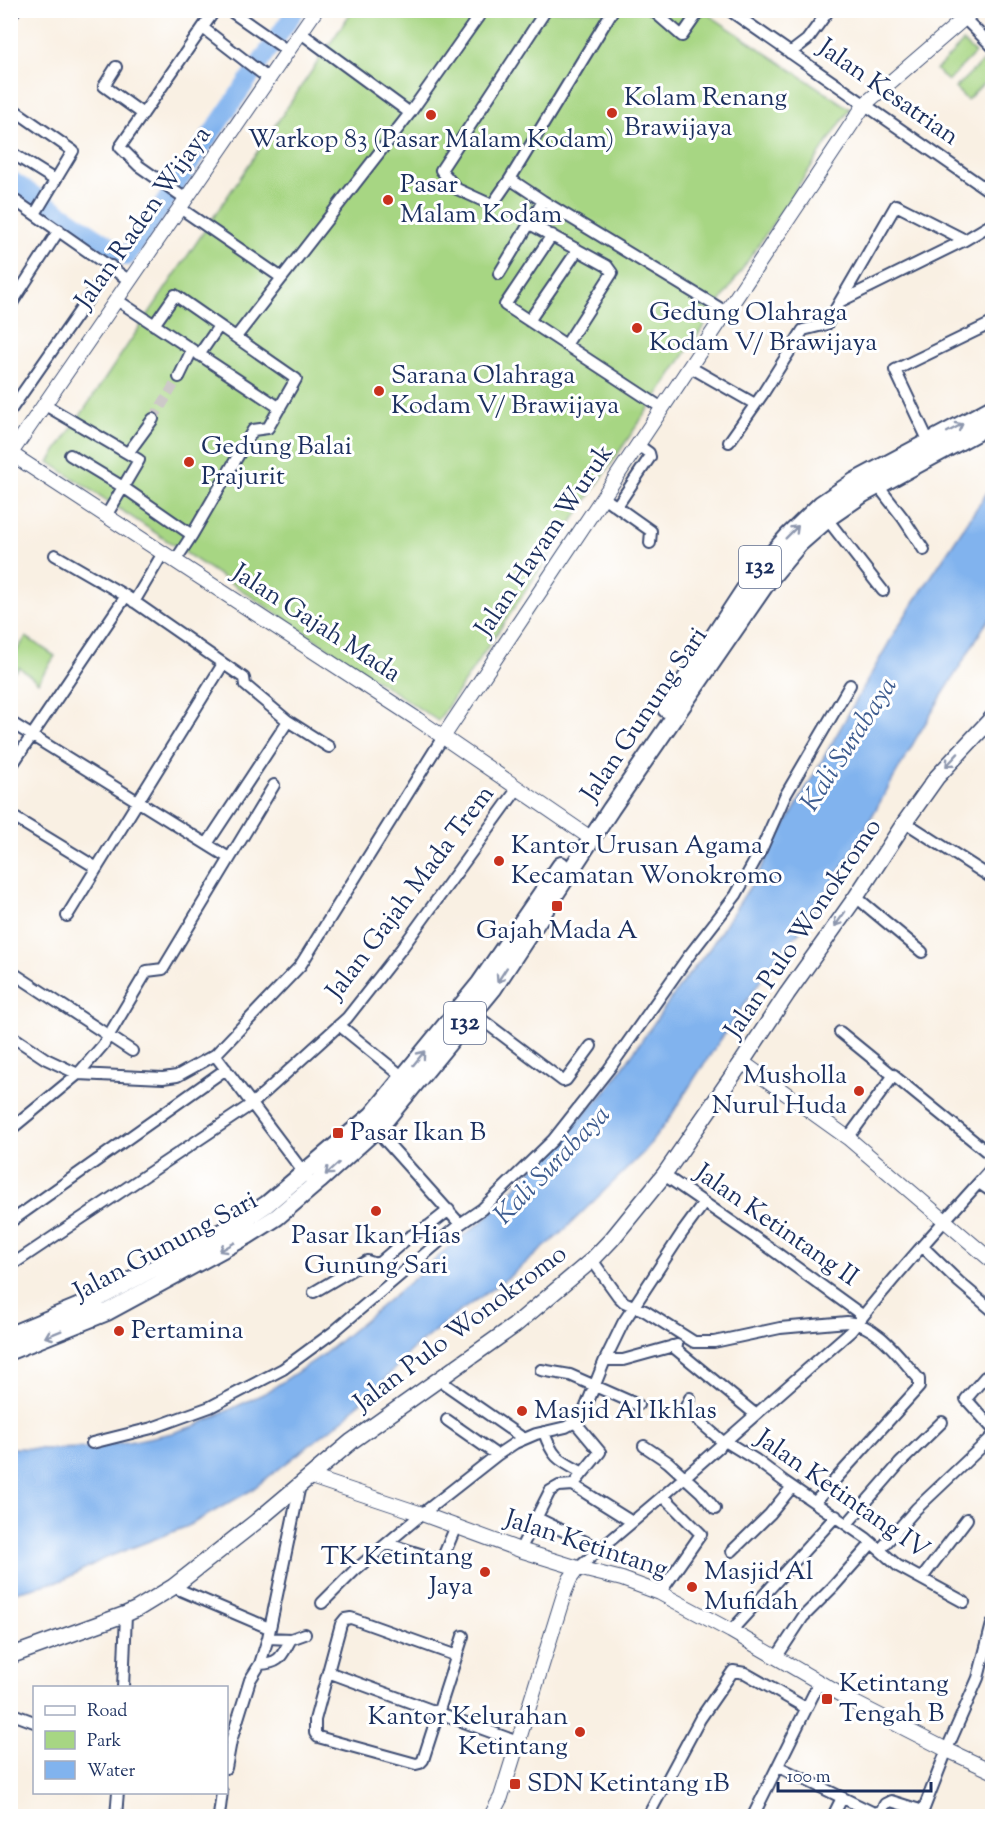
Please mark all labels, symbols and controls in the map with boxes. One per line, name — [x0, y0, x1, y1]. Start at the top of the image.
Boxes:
street label: Jalan Kesatrian — [808, 29, 966, 155]
place label: Kolam Renang Brawijaya — [624, 80, 787, 147]
marker: Kolam Renang Brawijaya — [605, 106, 619, 120]
marker: Warkop 83 (Pasar Malam Kodam) — [424, 108, 438, 122]
street label: Jalan Raden Wijaya — [66, 119, 221, 319]
place label: Warkop 83 (Pasar Malam Kodam) — [248, 122, 614, 159]
place label: Pasar Malam Kodam — [400, 167, 562, 234]
marker: Pasar Malam Kodam — [381, 193, 395, 207]
place label: Gedung Olahraga Kodam V/ Brawijaya — [649, 295, 877, 362]
marker: Gedung Olahraga Kodam V/ Brawijaya — [630, 321, 644, 335]
place label: Sarana Olahraga Kodam V/ Brawijaya — [391, 358, 619, 425]
marker: Sarana Olahraga Kodam V/ Brawijaya — [372, 384, 386, 398]
one-way arrow — [946, 422, 963, 434]
place label: Gedung Balai Prajurit — [201, 429, 352, 496]
street label: Jalan Hayam Wuruk — [466, 437, 623, 646]
marker: Gedung Balai Prajurit — [182, 455, 196, 469]
one-way arrow — [784, 525, 799, 540]
road number: 132 — [739, 546, 781, 588]
street label: Jalan Gajah Mada — [223, 554, 408, 693]
street label: Jalan Gunung Sari — [572, 620, 717, 811]
water label: Kali Surabaya — [792, 670, 908, 820]
one-way arrow — [945, 753, 960, 768]
street label: Jalan Gajah Mada Trem — [317, 778, 504, 1009]
street label: Jalan Pulo Wonokromo — [715, 811, 892, 1048]
place label: Kantor Urusan Agama Kecamatan Wonokromo — [511, 828, 782, 895]
marker: Kantor Urusan Agama Kecamatan Wonokromo — [492, 854, 506, 868]
marker: Gajah Mada A — [550, 899, 564, 913]
one-way arrow — [834, 911, 846, 927]
place label: Gajah Mada A — [476, 913, 638, 950]
one-way arrow — [495, 967, 508, 984]
road number: 132 — [444, 1002, 486, 1044]
one-way arrow — [412, 1050, 425, 1066]
place label: Musholla Nurul Huda — [712, 1058, 847, 1125]
marker: Musholla Nurul Huda — [852, 1084, 866, 1098]
water label: Kali Surabaya — [486, 1097, 620, 1235]
place label: Pasar Ikan B — [350, 1115, 486, 1152]
marker: Pasar Ikan B — [331, 1126, 345, 1140]
street label: Jalan Ketintang II — [685, 1155, 866, 1296]
one-way arrow — [325, 1162, 340, 1176]
street label: Jalan Gunung Sari — [66, 1183, 265, 1312]
marker: Pasar Ikan Hias Gunung Sari — [369, 1204, 383, 1218]
place label: Pasar Ikan Hias Gunung Sari — [291, 1218, 461, 1285]
street label: Jalan Pulo Wonokromo — [345, 1236, 575, 1423]
one-way arrow — [219, 1242, 236, 1254]
place label: Pertamina — [131, 1313, 244, 1350]
marker: Pertamina — [112, 1324, 126, 1338]
one-way arrow — [44, 1329, 62, 1340]
place label: Masjid Al Ikhlas — [534, 1393, 717, 1430]
marker: Masjid Al Ikhlas — [515, 1404, 529, 1418]
street label: Jalan Ketintang IV — [746, 1420, 936, 1569]
street label: Jalan Ketintang — [498, 1501, 672, 1589]
place label: TK Ketintang Jaya — [321, 1539, 473, 1606]
place label: Masjid Al Mufidah — [704, 1554, 813, 1621]
marker: TK Ketintang Jaya — [478, 1565, 492, 1579]
marker: Masjid Al Mufidah — [685, 1580, 699, 1594]
place label: Ketintang Tengah B — [839, 1666, 949, 1733]
legend — [33, 1686, 228, 1794]
marker: Ketintang Tengah B — [820, 1692, 834, 1706]
text: Road — [87, 1699, 127, 1725]
place label: Kantor Kelurahan Ketintang — [368, 1699, 568, 1766]
marker: Kantor Kelurahan Ketintang — [573, 1725, 587, 1739]
text: Park — [87, 1729, 122, 1755]
scale bar — [778, 1755, 931, 1793]
text: Water — [87, 1759, 136, 1785]
text: 100 m — [787, 1765, 831, 1791]
place label: SDN Ketintang 1B — [527, 1766, 729, 1803]
marker: SDN Ketintang 1B — [508, 1777, 522, 1791]

